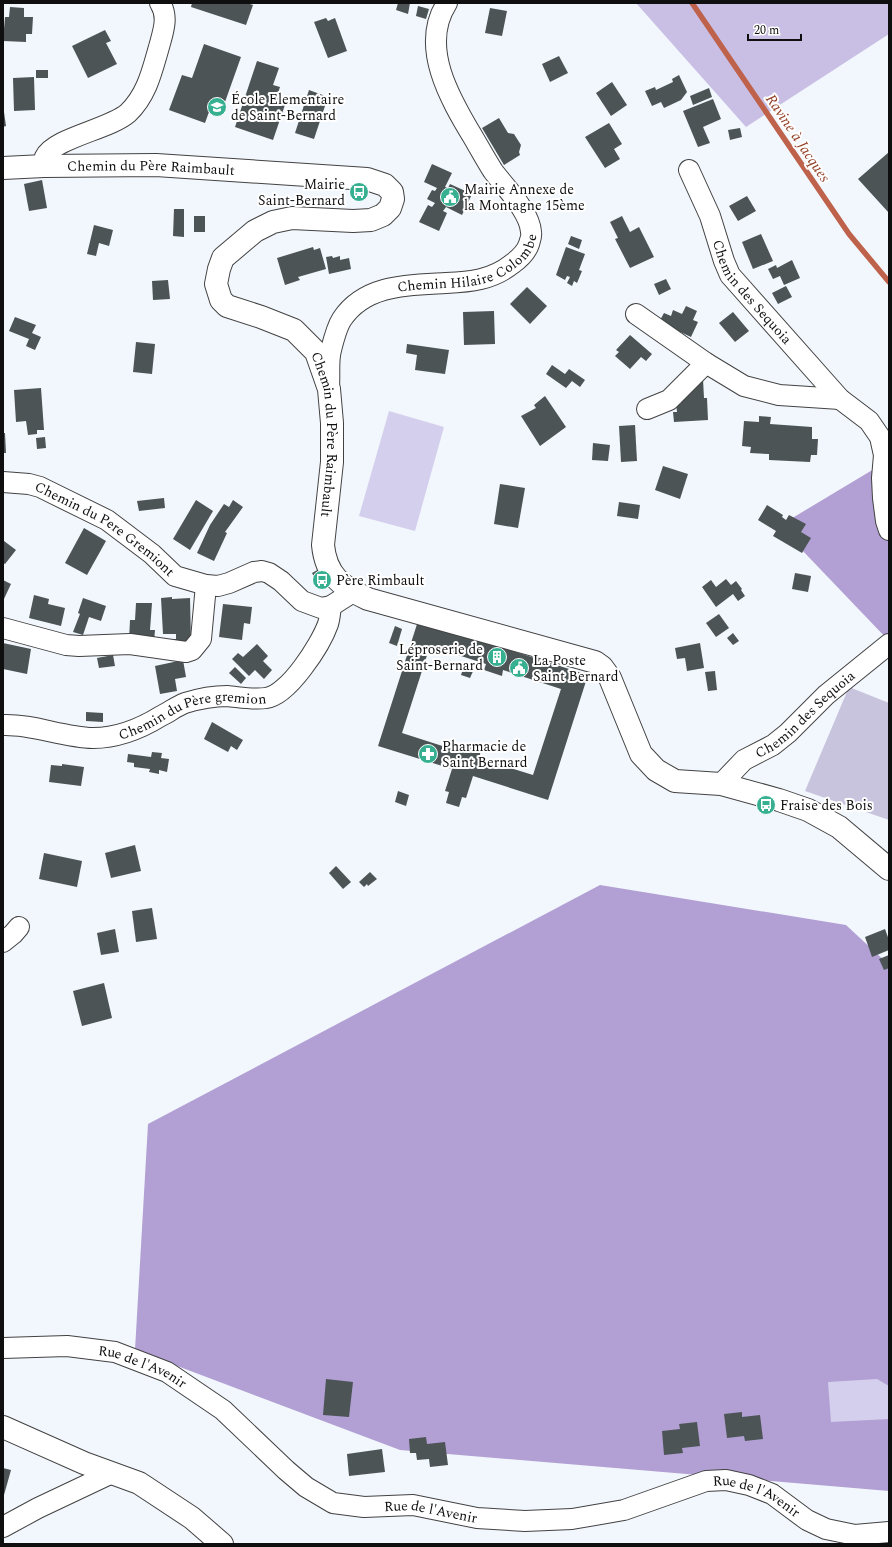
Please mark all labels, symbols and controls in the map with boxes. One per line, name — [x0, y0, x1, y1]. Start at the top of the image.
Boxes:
scale bar — [748, 16, 801, 42]
text: 20 m — [754, 21, 779, 40]
place label: École Elementaire de Saint-Bernard — [231, 89, 345, 126]
water label: Ravine à Jacques — [760, 90, 836, 188]
school or university icon: École Elementaire de Saint-Bernard — [206, 96, 228, 118]
street label: Chemin du Père Raimbault — [67, 155, 235, 181]
place label: Mairie Saint-Bernard — [258, 174, 345, 211]
place label: Mairie Annexe de la Montagne 15ème — [464, 179, 585, 216]
bus stop icon: Mairie Saint-Bernard — [348, 181, 370, 203]
public building icon: Mairie Annexe de la Montagne 15ème — [439, 186, 461, 208]
street label: Chemin Hilaire Colombe — [396, 232, 542, 298]
street label: Chemin des Sequoia — [707, 237, 797, 349]
street label: Chemin du Père Raimbault — [306, 349, 342, 518]
street label: Chemin du Pere Gremiont — [31, 476, 179, 582]
bus stop icon: Père Rimbault — [311, 569, 333, 591]
place label: Père Rimbault — [336, 570, 425, 591]
place label: Léproserie de Saint-Bernard — [396, 639, 483, 676]
building icon: Léproserie de Saint-Bernard — [486, 646, 508, 668]
place label: La Poste Saint Bernard — [533, 650, 619, 687]
public building icon: La Poste Saint Bernard — [508, 657, 530, 679]
street label: Chemin des Sequoia — [751, 666, 860, 764]
street label: Chemin du Père gremion — [116, 686, 267, 745]
place label: Pharmacie de Saint Bernard — [442, 736, 528, 773]
pharmacy icon: Pharmacie de Saint Bernard — [417, 743, 439, 765]
bus stop icon: Fraise des Bois — [755, 794, 777, 816]
place label: Fraise des Bois — [780, 795, 873, 816]
street label: Rue de l'Avenir — [97, 1340, 191, 1394]
street label: Rue de l'Avenir — [712, 1470, 805, 1523]
street label: Rue de l'Avenir — [384, 1495, 480, 1529]

